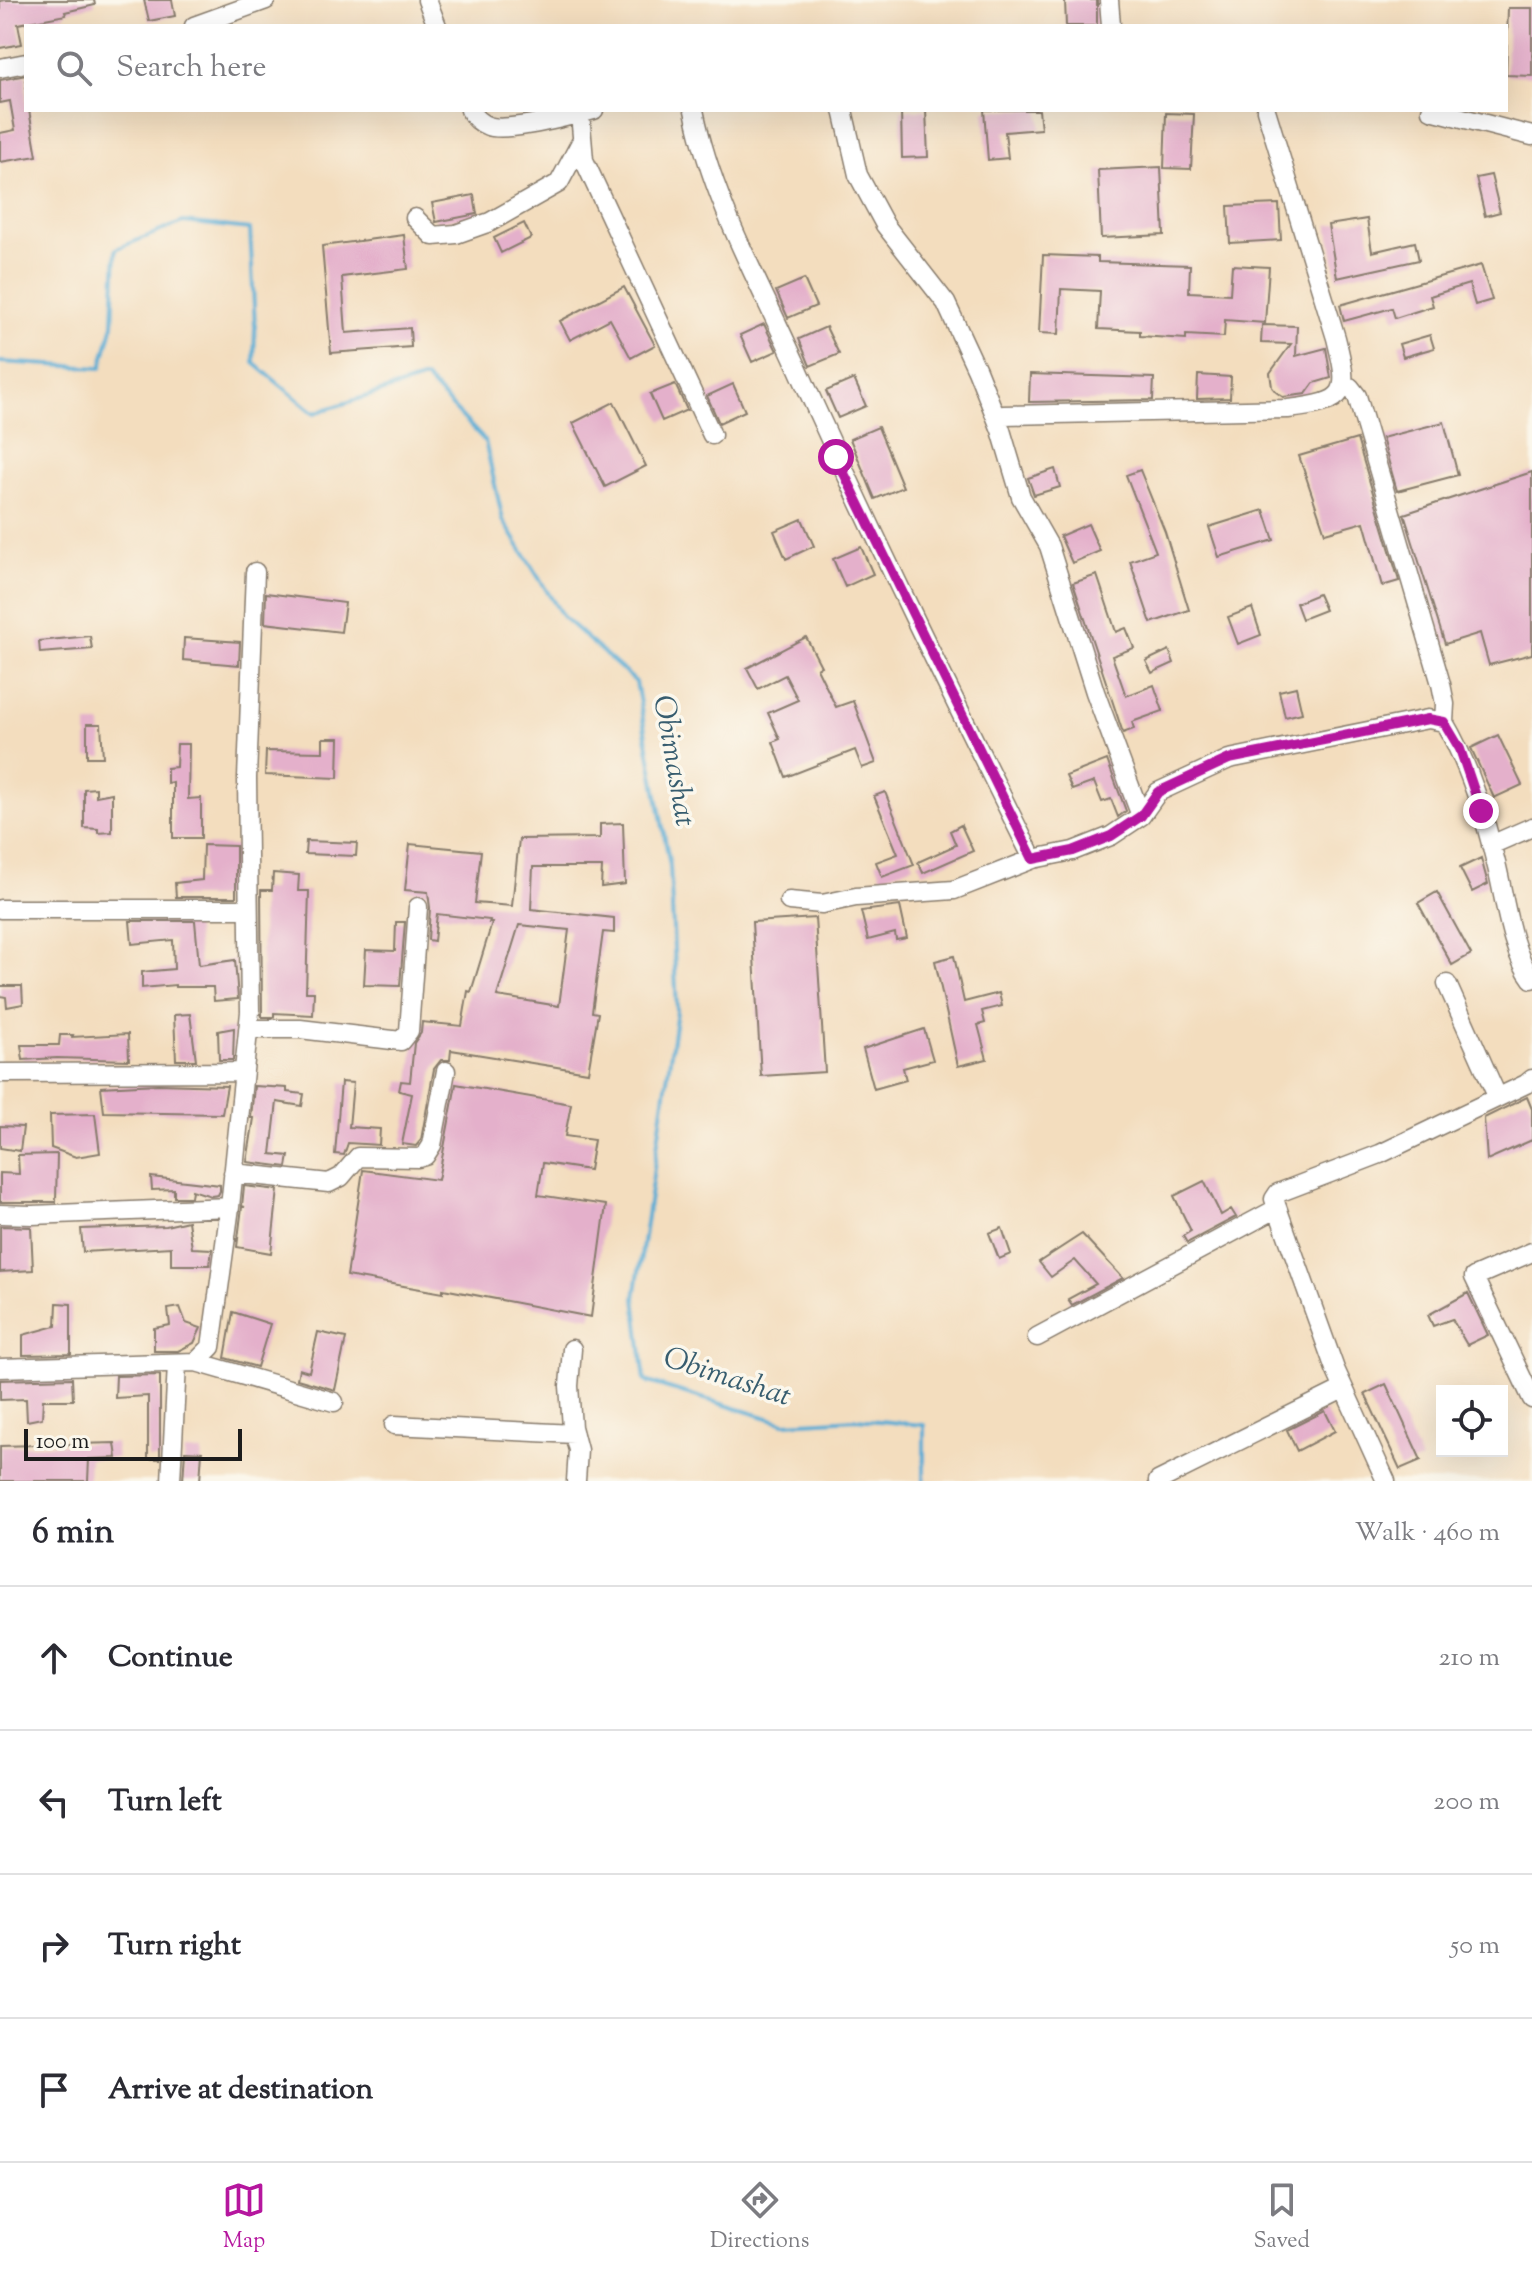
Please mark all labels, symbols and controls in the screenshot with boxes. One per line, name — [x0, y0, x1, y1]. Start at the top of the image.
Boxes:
search box — [24, 24, 1508, 112]
icon: search — [52, 46, 96, 90]
text: Search here — [116, 47, 266, 90]
route start — [818, 439, 854, 475]
water label: Obimashat — [640, 692, 706, 830]
route end — [1463, 793, 1499, 829]
water label: Obimashat — [657, 1337, 797, 1419]
map controls — [1436, 1385, 1508, 1457]
button: locate — [1436, 1385, 1508, 1457]
scale bar — [24, 1425, 242, 1461]
text: 100 m — [36, 1427, 89, 1459]
text: 6 min — [32, 1509, 114, 1558]
text: Walk · 460 m — [1355, 1515, 1500, 1552]
icon: ahead — [32, 1636, 76, 1680]
text: Continue — [108, 1637, 233, 1680]
text: 210 m — [1438, 1640, 1500, 1677]
icon: left — [32, 1780, 76, 1824]
text: Turn left — [108, 1781, 222, 1824]
text: 200 m — [1433, 1784, 1500, 1821]
icon: right — [32, 1924, 76, 1968]
text: Turn right — [108, 1925, 241, 1968]
text: 50 m — [1450, 1928, 1500, 1965]
icon: arrive — [32, 2068, 76, 2112]
text: Arrive at destination — [108, 2069, 373, 2112]
tab: Map — [222, 2178, 266, 2258]
tab: Directions — [710, 2178, 809, 2258]
tab: Saved — [1253, 2178, 1310, 2258]

